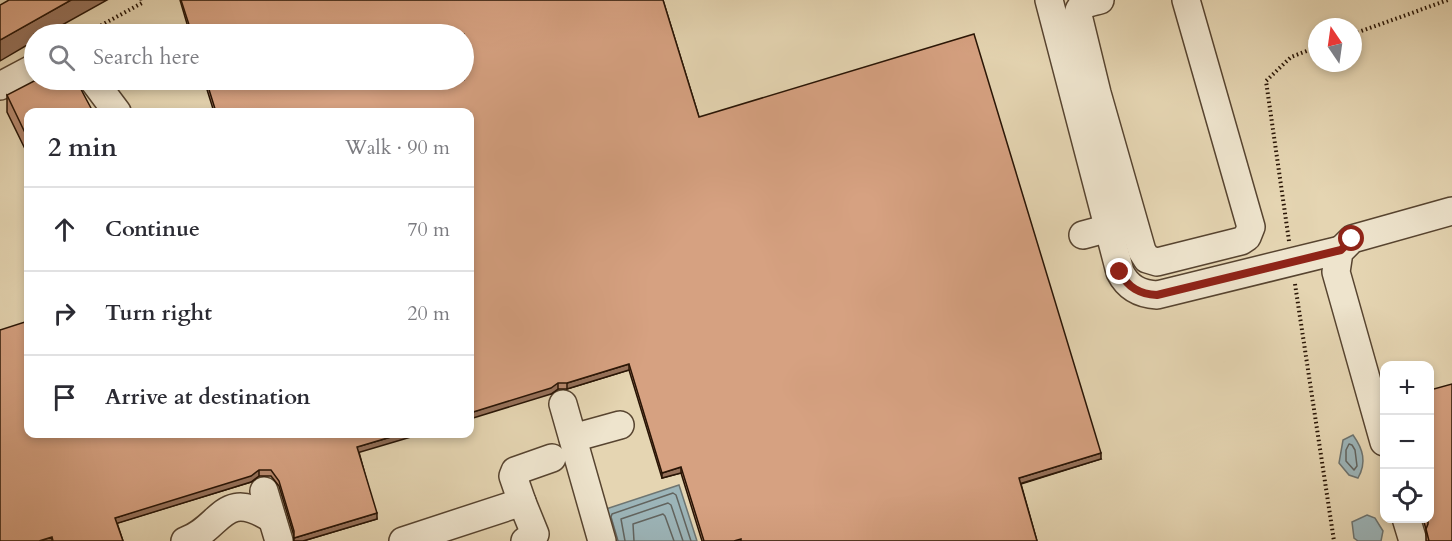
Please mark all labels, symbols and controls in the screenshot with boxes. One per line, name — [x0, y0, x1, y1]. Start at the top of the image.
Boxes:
north arrow — [1308, 18, 1362, 72]
search box — [24, 24, 474, 90]
icon: search — [45, 41, 78, 74]
text: Search here — [93, 42, 200, 72]
text: 2 min — [48, 130, 117, 165]
text: Walk · 90 m — [345, 134, 450, 161]
icon: ahead — [48, 213, 81, 246]
text: Continue — [105, 214, 200, 244]
text: 70 m — [407, 216, 450, 243]
route start — [1338, 225, 1364, 251]
route end — [1106, 258, 1132, 284]
icon: right — [48, 297, 81, 330]
text: Turn right — [105, 298, 212, 328]
text: 20 m — [407, 300, 450, 327]
map controls — [1380, 361, 1434, 523]
button: + — [1380, 361, 1434, 415]
icon: arrive — [48, 381, 81, 414]
text: Arrive at destination — [105, 382, 310, 412]
button: − — [1380, 415, 1434, 469]
button: locate — [1380, 469, 1434, 523]

